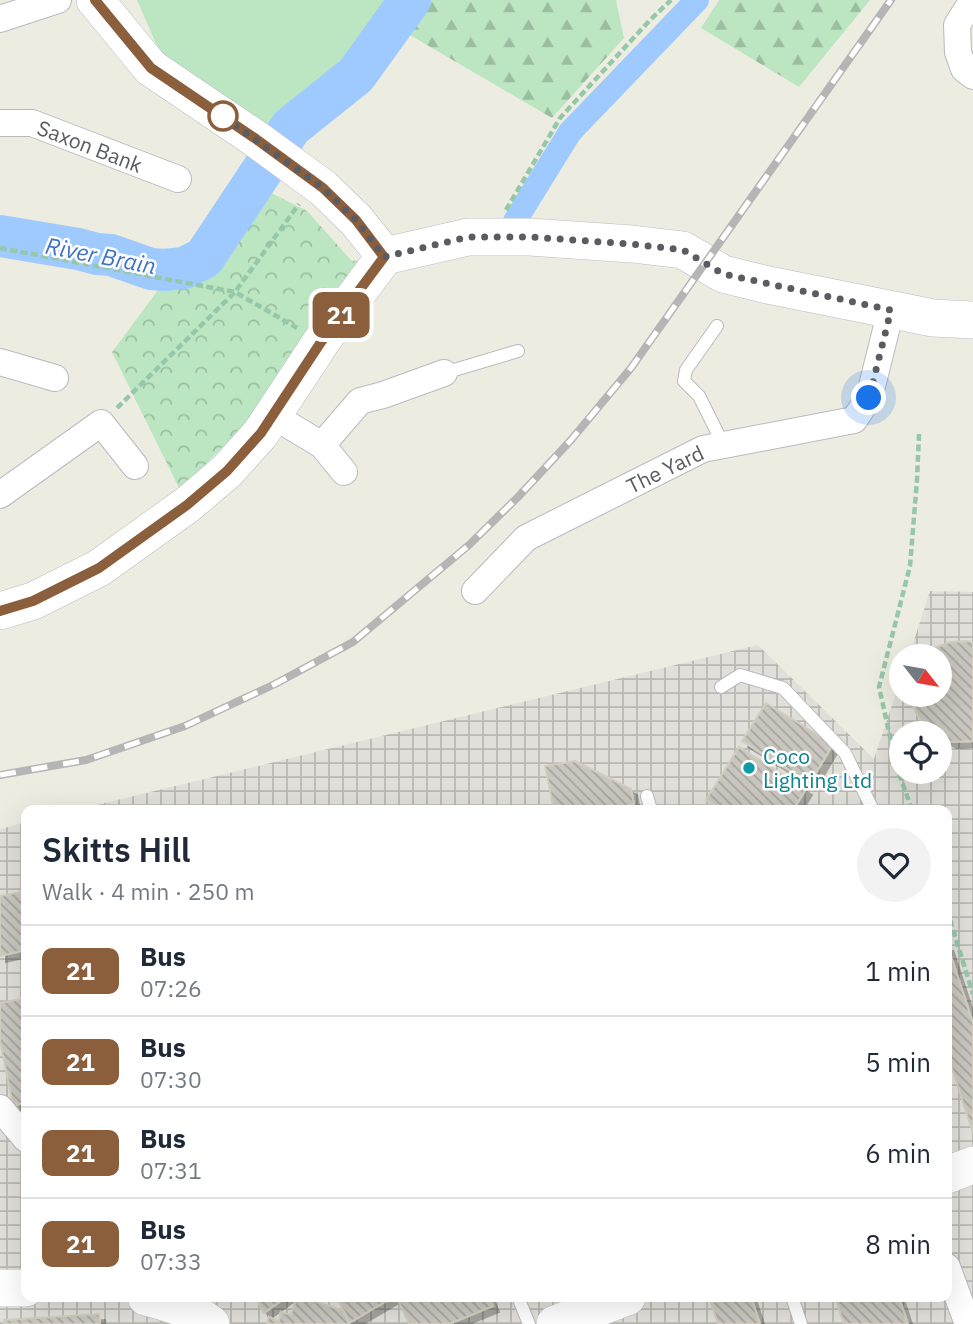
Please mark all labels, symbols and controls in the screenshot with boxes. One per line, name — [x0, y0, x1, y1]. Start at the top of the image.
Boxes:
unlabelled marker — [208, 101, 238, 131]
street label: Saxon Bank — [33, 113, 147, 179]
water label: River Brain — [43, 230, 159, 280]
line badge: 21 — [310, 292, 372, 338]
text: 21 — [327, 299, 355, 331]
your location — [851, 380, 886, 415]
street label: The Yard — [622, 438, 708, 500]
north arrow — [889, 644, 952, 707]
map controls — [889, 644, 952, 784]
button: locate — [889, 721, 952, 784]
place label: Coco Lighting Ltd — [763, 742, 872, 794]
marker: Coco Lighting Ltd — [741, 760, 757, 776]
text: Skitts Hill — [42, 828, 191, 871]
button: heart — [857, 828, 931, 902]
text: Walk · 4 min · 250 m — [42, 876, 255, 906]
text: Bus — [140, 939, 186, 973]
text: 1 min — [865, 954, 931, 988]
text: 21 — [66, 955, 95, 987]
text: 07:26 — [140, 973, 202, 1003]
text: Bus — [140, 1030, 186, 1064]
text: 5 min — [865, 1045, 931, 1079]
text: 21 — [66, 1046, 95, 1078]
text: 07:30 — [140, 1064, 202, 1094]
text: Bus — [140, 1121, 186, 1155]
text: 6 min — [865, 1136, 931, 1170]
text: 21 — [66, 1137, 95, 1169]
text: 07:31 — [140, 1155, 202, 1185]
text: Bus — [140, 1212, 186, 1246]
text: 8 min — [865, 1227, 931, 1261]
text: 21 — [66, 1228, 95, 1260]
text: 07:33 — [140, 1246, 202, 1276]

